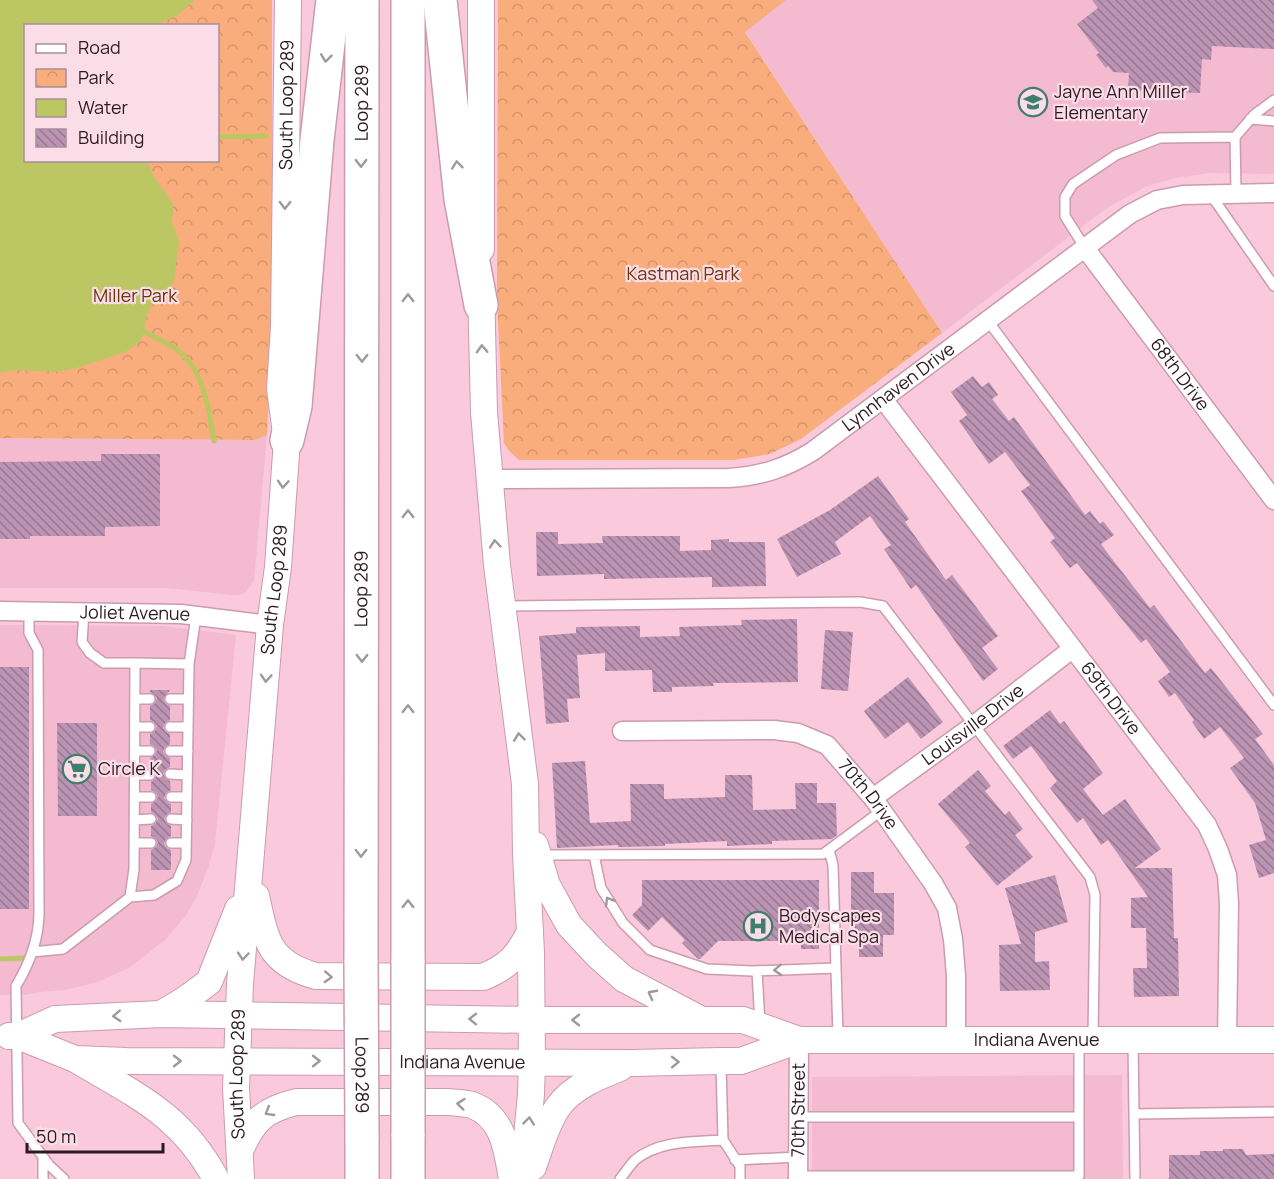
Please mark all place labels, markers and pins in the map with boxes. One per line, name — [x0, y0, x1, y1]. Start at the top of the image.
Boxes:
place label: Jayne Ann Miller Elementary — [1054, 79, 1188, 124]
school or university icon: Jayne Ann Miller Elementary — [1017, 86, 1049, 118]
supermarket icon: Circle K — [61, 753, 93, 785]
place label: Circle K — [98, 756, 160, 780]
place label: Bodyscapes Medical Spa — [779, 903, 881, 948]
hospital icon: Bodyscapes Medical Spa — [742, 910, 774, 942]

